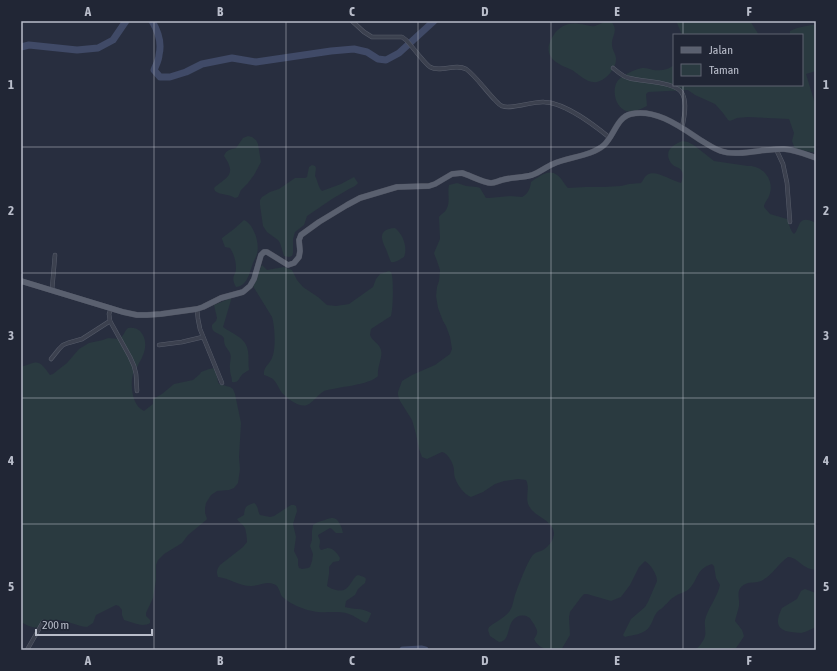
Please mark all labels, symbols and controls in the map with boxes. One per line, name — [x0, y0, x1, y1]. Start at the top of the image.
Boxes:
text: A — [84, 4, 92, 19]
text: B — [217, 4, 224, 19]
text: C — [349, 4, 355, 19]
text: D — [481, 4, 489, 19]
text: E — [614, 4, 620, 19]
text: F — [746, 4, 752, 19]
legend — [673, 34, 803, 86]
text: Jalan — [709, 43, 733, 57]
text: Taman — [709, 63, 739, 77]
text: 1 — [8, 77, 14, 92]
text: 1 — [823, 77, 829, 92]
text: 2 — [8, 203, 14, 218]
text: 2 — [823, 203, 829, 218]
text: 3 — [8, 328, 14, 343]
text: 3 — [823, 328, 829, 343]
text: 4 — [7, 453, 14, 468]
text: 4 — [822, 453, 829, 468]
text: 5 — [8, 579, 14, 594]
text: 5 — [823, 579, 829, 594]
scale bar — [36, 611, 152, 637]
text: 200 m — [42, 618, 69, 632]
text: A — [84, 653, 92, 668]
text: B — [217, 653, 224, 668]
text: C — [349, 653, 355, 668]
text: D — [481, 653, 489, 668]
text: E — [614, 653, 620, 668]
text: F — [746, 653, 752, 668]

